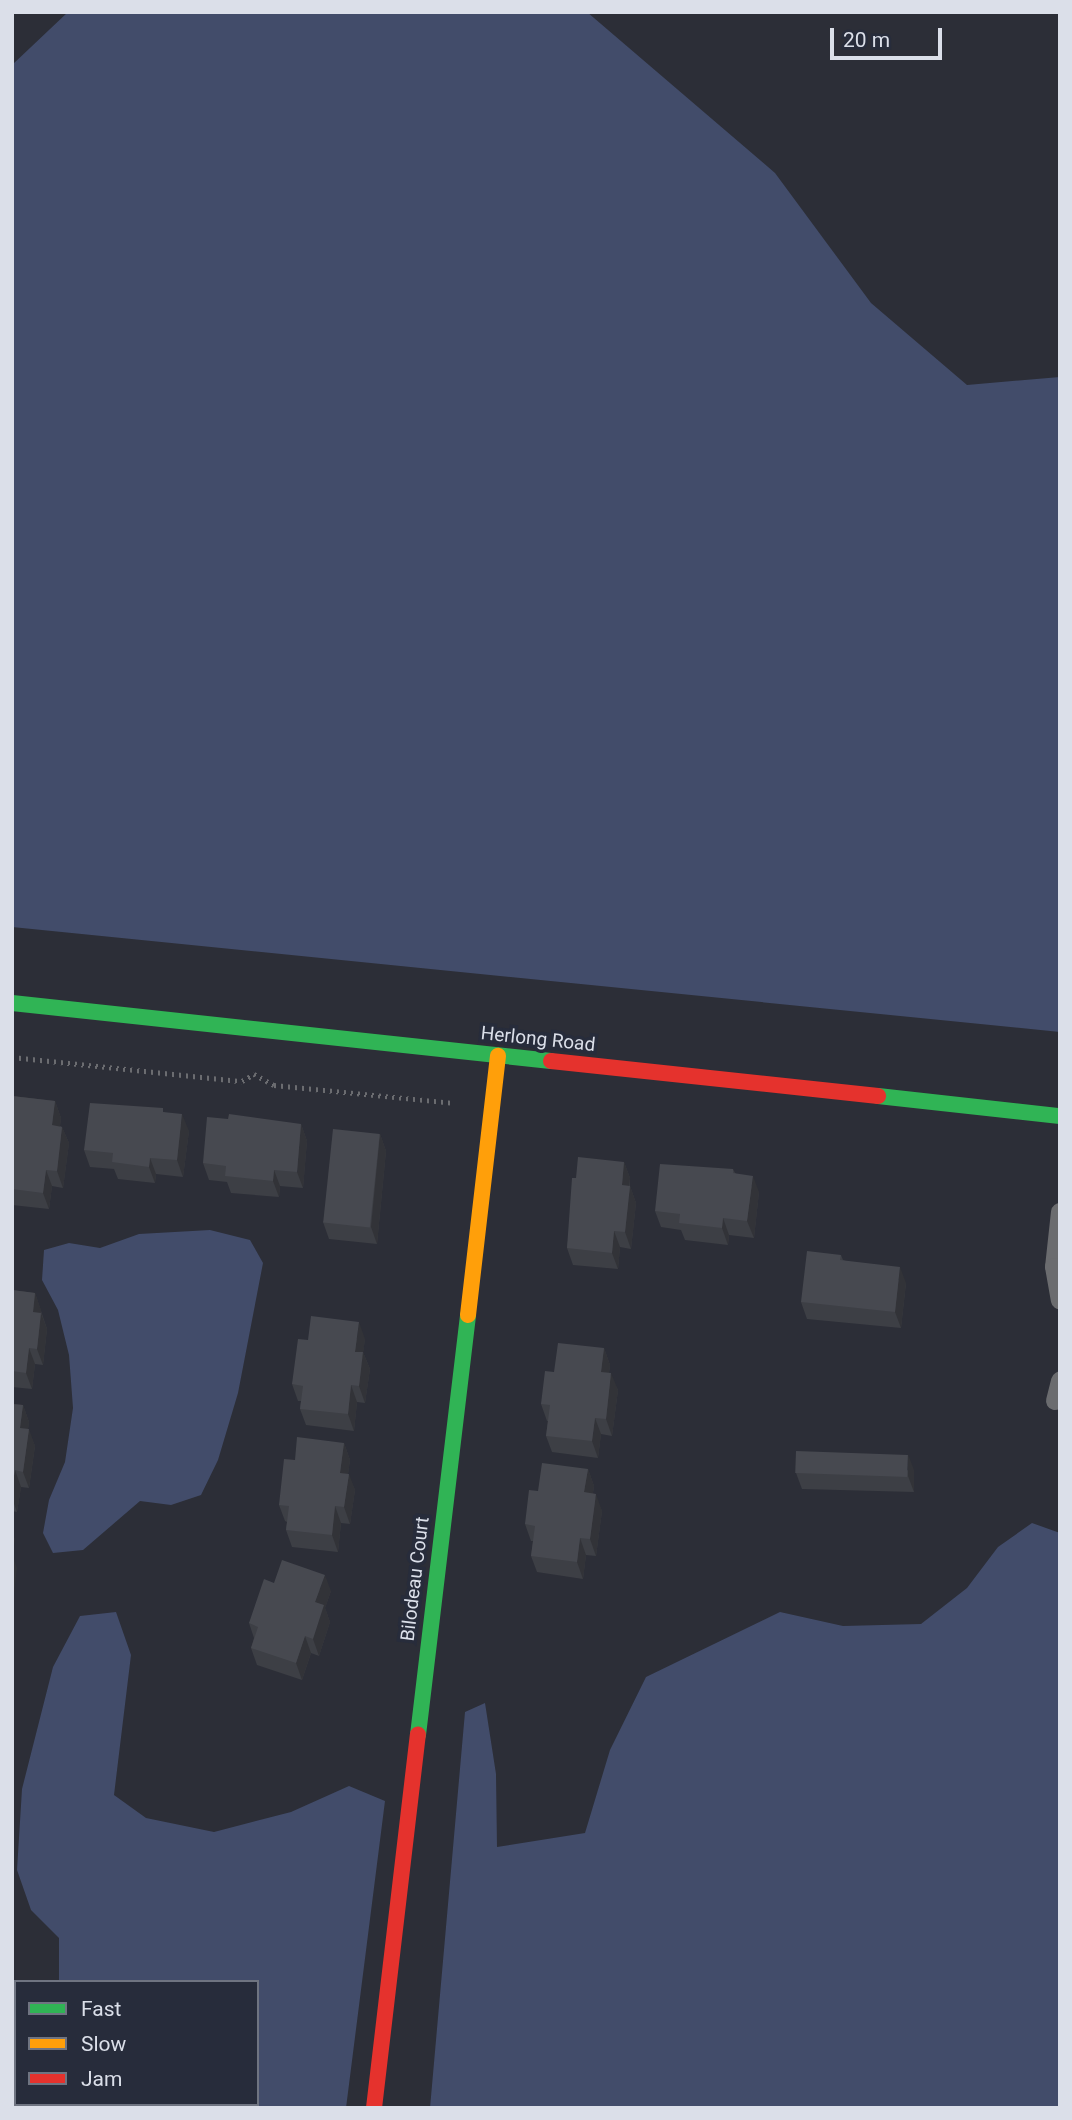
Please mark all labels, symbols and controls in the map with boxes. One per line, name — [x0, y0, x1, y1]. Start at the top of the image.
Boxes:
scale bar — [834, 14, 946, 58]
text: 20 m — [843, 28, 890, 52]
street label: Herlong Road — [480, 1022, 596, 1056]
street label: Bilodeau Court — [396, 1516, 434, 1642]
legend — [14, 1980, 259, 2106]
text: Fast — [81, 1997, 121, 2021]
text: Slow — [81, 2032, 126, 2056]
text: Jam — [81, 2067, 122, 2091]

